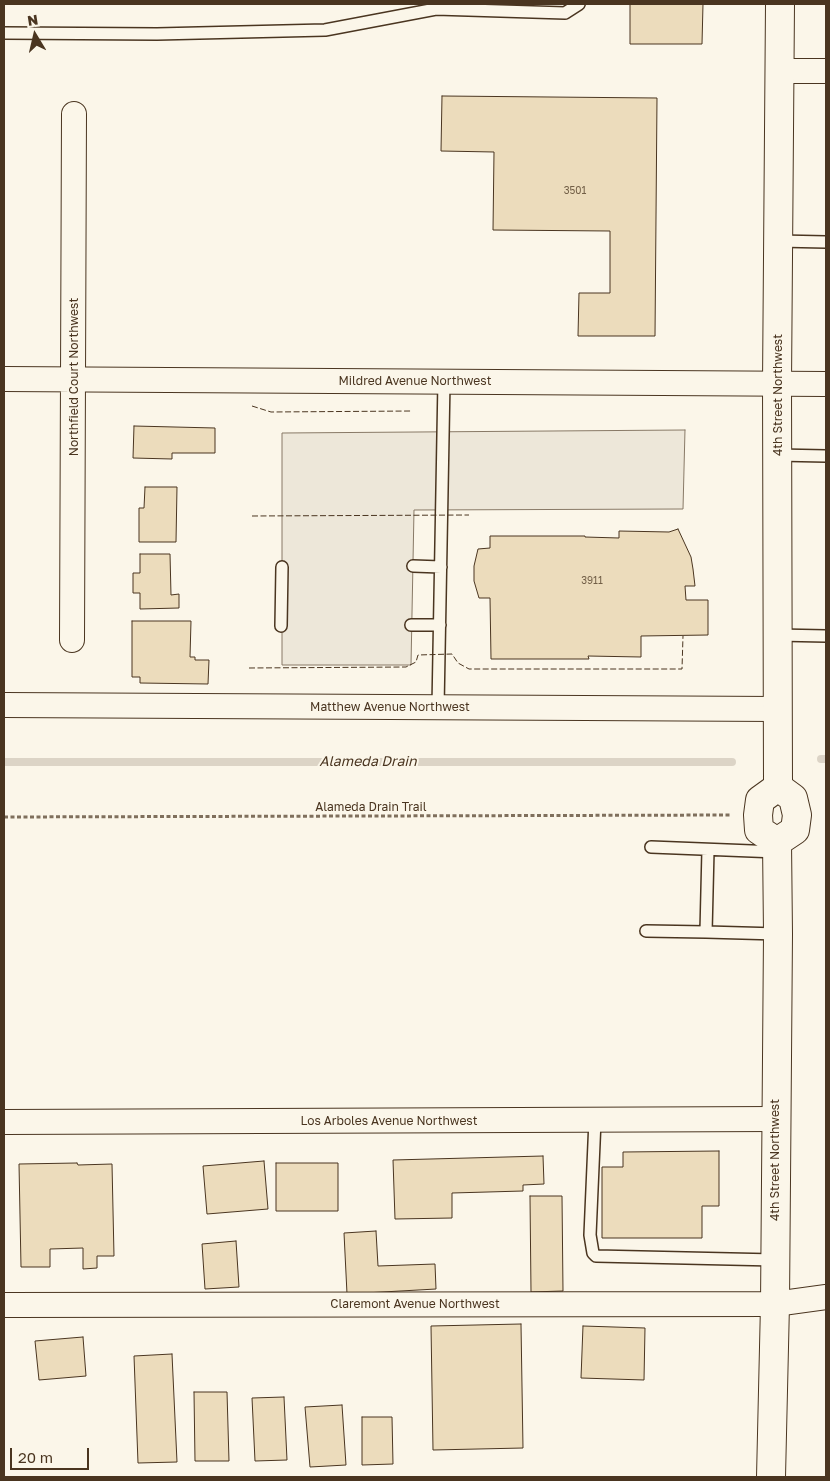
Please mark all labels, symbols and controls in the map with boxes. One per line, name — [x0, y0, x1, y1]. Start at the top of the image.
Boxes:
north arrow — [10, 10, 60, 60]
text: N — [26, 10, 39, 29]
house number: 3501 — [564, 185, 586, 197]
street label: Northfield Court Northwest — [67, 298, 81, 456]
street label: 4th Street Northwest — [771, 334, 785, 456]
street label: Mildred Avenue Northwest — [339, 374, 491, 388]
house number: 3911 — [581, 575, 603, 587]
street label: Matthew Avenue Northwest — [310, 700, 470, 714]
water label: Alameda Drain — [319, 754, 417, 770]
street label: Alameda Drain Trail — [315, 800, 427, 814]
street label: 4th Street Northwest — [768, 1099, 782, 1221]
street label: Los Arboles Avenue Northwest — [301, 1114, 477, 1128]
street label: Claremont Avenue Northwest — [330, 1297, 500, 1311]
scale bar — [12, 1438, 91, 1470]
text: 20 m — [18, 1448, 53, 1466]

